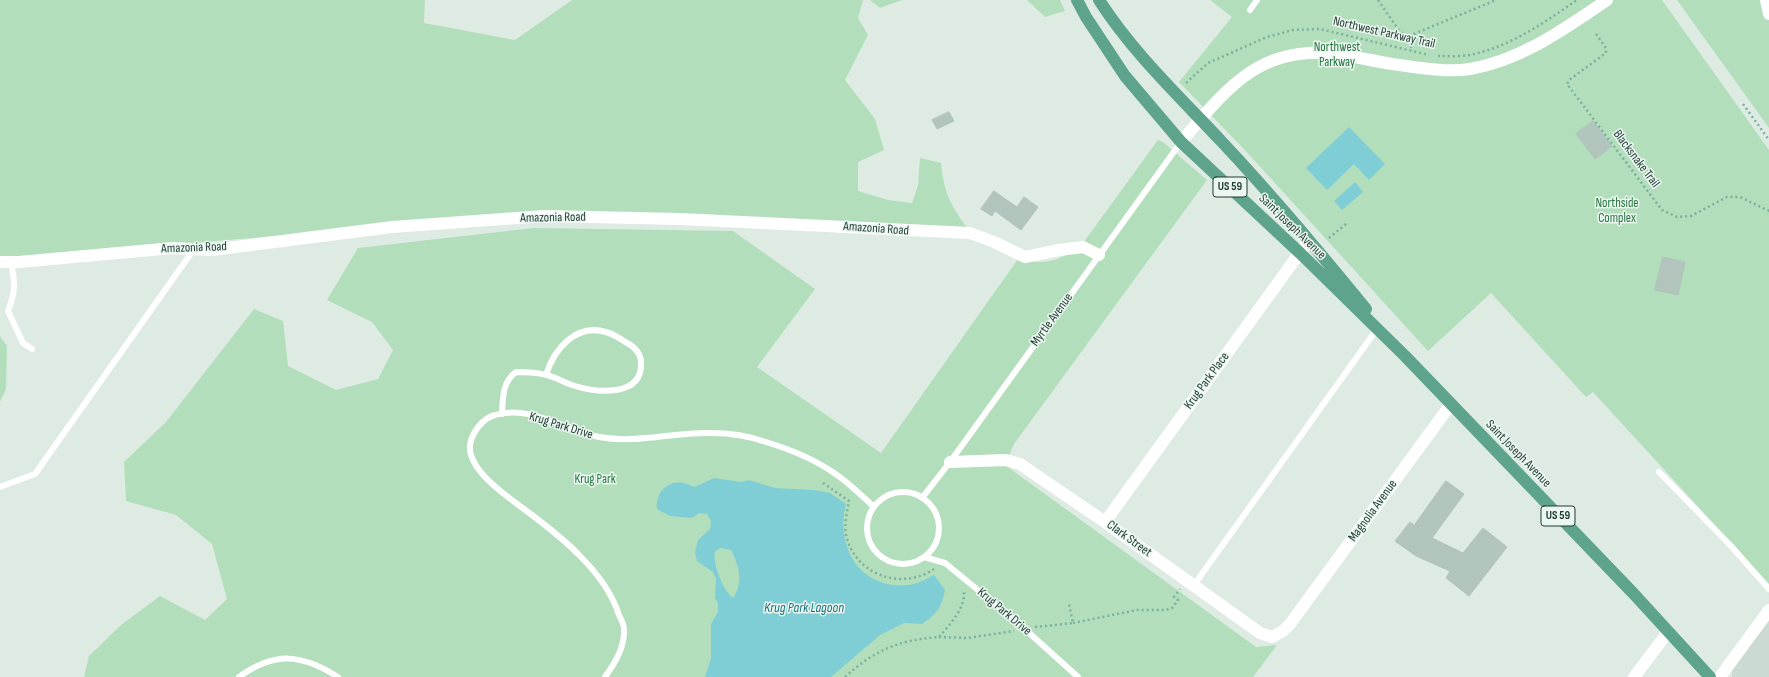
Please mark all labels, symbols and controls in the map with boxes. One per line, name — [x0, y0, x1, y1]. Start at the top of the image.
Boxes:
street label: Northwest Parkway Trail — [1331, 14, 1437, 52]
park label: Northwest Parkway — [1314, 40, 1360, 71]
street label: Blacksnake Trail — [1609, 127, 1663, 191]
road number: US 59 — [1213, 177, 1247, 197]
street label: Saint Joseph Avenue — [1255, 191, 1329, 263]
park label: Northside Complex — [1595, 196, 1639, 227]
street label: Amazonia Road — [520, 210, 586, 226]
street label: Amazonia Road — [843, 219, 909, 239]
street label: Amazonia Road — [161, 239, 227, 257]
street label: Myrtle Avenue — [1027, 290, 1077, 350]
street label: Krug Park Place — [1181, 349, 1233, 413]
street label: Krug Park Drive — [527, 409, 595, 443]
street label: Saint Joseph Avenue — [1482, 417, 1554, 491]
park label: Krug Park — [574, 472, 616, 488]
street label: Magnolia Avenue — [1345, 477, 1401, 545]
road number: US 59 — [1541, 506, 1575, 526]
street label: Clark Street — [1103, 517, 1155, 561]
street label: Krug Park Drive — [974, 585, 1034, 639]
water label: Krug Park Lagoon — [764, 600, 844, 616]

